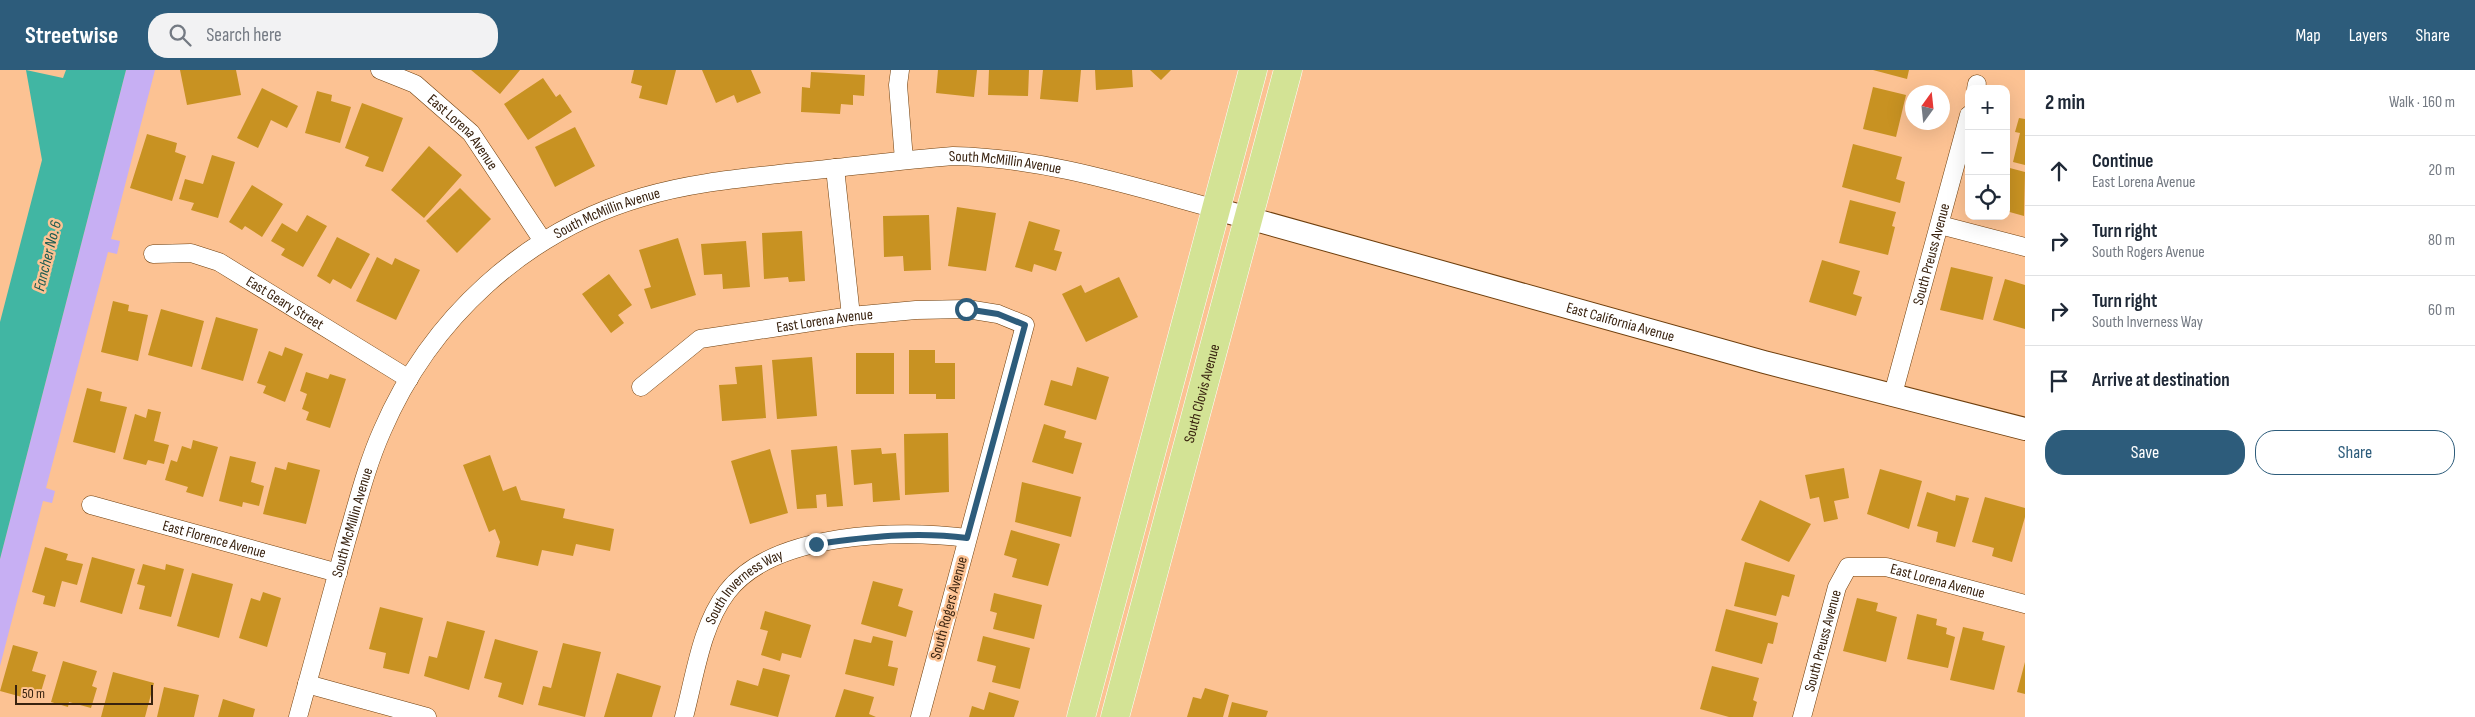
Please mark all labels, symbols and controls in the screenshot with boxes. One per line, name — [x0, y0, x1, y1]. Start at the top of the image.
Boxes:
search box — [148, 13, 498, 58]
text: Streetwise — [25, 21, 118, 50]
icon: search — [166, 21, 194, 49]
text: Search here — [206, 24, 282, 47]
text: Map — [2296, 25, 2321, 46]
text: Layers — [2349, 25, 2388, 46]
text: Share — [2416, 25, 2450, 46]
north arrow — [1905, 85, 1950, 130]
map controls — [1965, 85, 2010, 220]
button: + — [1965, 85, 2010, 130]
street label: East Lorena Avenue — [424, 90, 502, 174]
text: 2 min — [2045, 90, 2085, 115]
text: Walk · 160 m — [2389, 93, 2455, 112]
button: − — [1965, 130, 2010, 175]
street label: South McMillin Avenue — [948, 146, 1063, 178]
text: Continue — [2092, 150, 2153, 173]
icon: ahead — [2045, 157, 2073, 185]
text: 20 m — [2428, 161, 2455, 180]
text: East Lorena Avenue — [2092, 173, 2196, 192]
button: locate — [1965, 175, 2010, 220]
street label: South McMillin Avenue — [550, 183, 662, 243]
street label: South Preuss Avenue — [1908, 201, 1954, 307]
water label: Fancher No. 6 — [30, 219, 66, 293]
text: Turn right — [2092, 220, 2157, 243]
icon: right — [2045, 227, 2073, 255]
text: 80 m — [2428, 231, 2455, 250]
text: South Rogers Avenue — [2092, 243, 2205, 262]
street label: East Geary Street — [243, 272, 328, 334]
text: Turn right — [2092, 290, 2157, 313]
icon: right — [2045, 297, 2073, 325]
route start — [955, 298, 978, 321]
street label: East California Avenue — [1564, 298, 1677, 346]
text: 60 m — [2428, 301, 2455, 320]
street label: East Lorena Avenue — [775, 305, 874, 337]
text: South Inverness Way — [2092, 313, 2203, 332]
street label: South Clovis Avenue — [1179, 342, 1224, 445]
icon: arrive — [2045, 367, 2073, 395]
text: Arrive at destination — [2092, 369, 2230, 392]
button: Save — [2045, 430, 2245, 475]
button: Share — [2255, 430, 2455, 475]
street label: South McMillin Avenue — [327, 465, 377, 579]
street label: East Florence Avenue — [161, 516, 268, 562]
route end — [805, 533, 828, 556]
street label: South Inverness Way — [701, 545, 786, 627]
street label: South Rogers Avenue — [926, 554, 972, 662]
street label: East Lorena Avenue — [1888, 559, 1987, 602]
street label: South Preuss Avenue — [1800, 588, 1845, 694]
scale bar — [15, 682, 152, 705]
text: 50 m — [22, 685, 45, 702]

